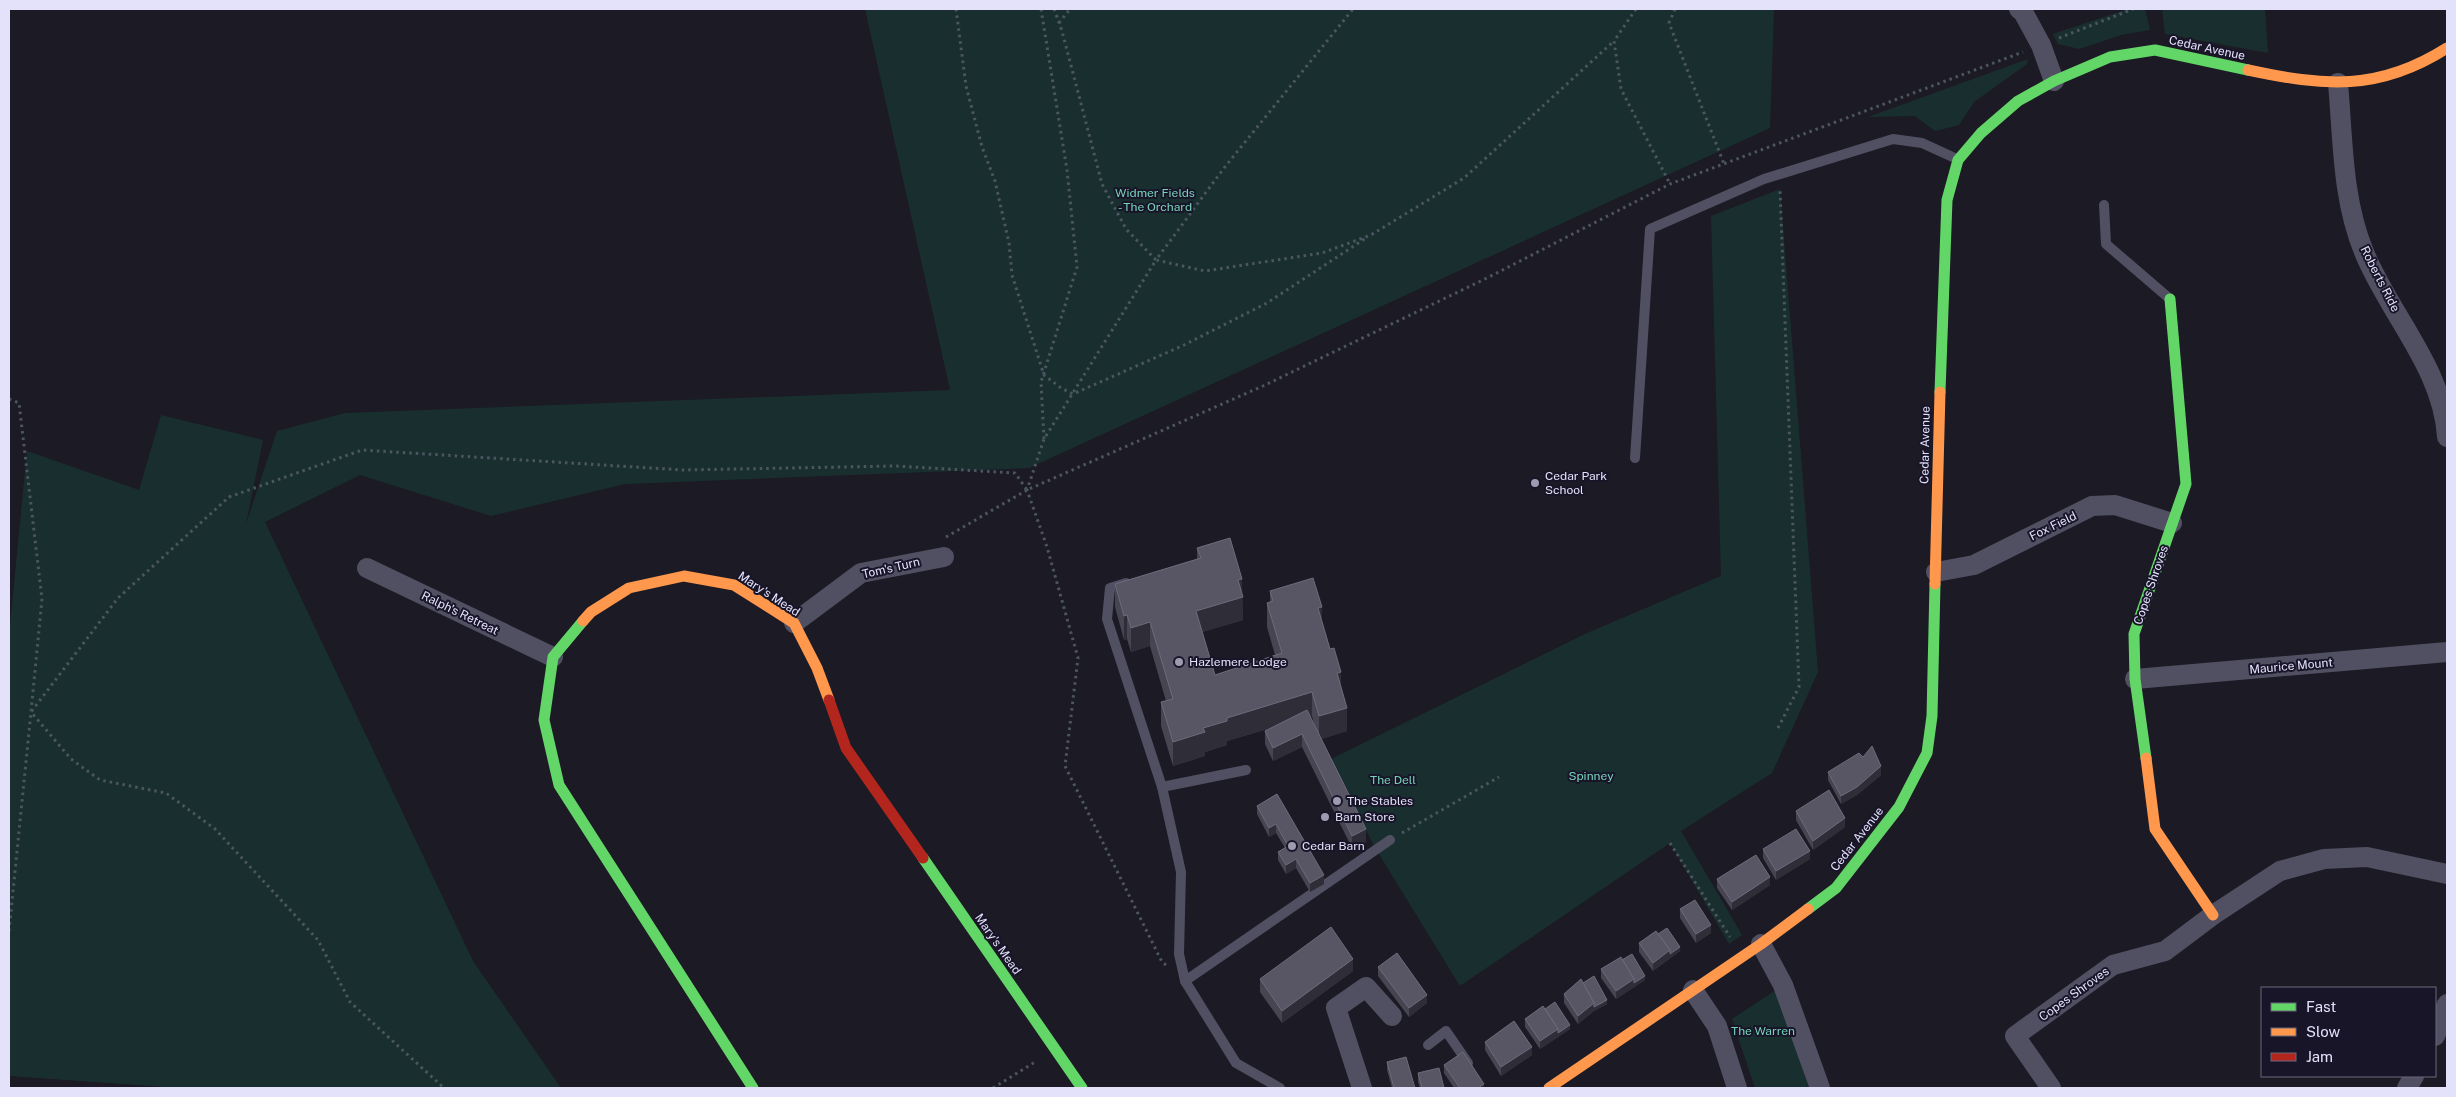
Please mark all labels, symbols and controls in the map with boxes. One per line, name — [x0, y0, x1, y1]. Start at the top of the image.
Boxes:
street label: Cedar Avenue — [2168, 33, 2247, 63]
park label: Widmer Fields - The Orchard — [1115, 186, 1195, 214]
street label: Roberts Ride — [2357, 244, 2403, 314]
street label: Cedar Avenue — [1917, 406, 1933, 484]
place label: Cedar Park School — [1545, 469, 1607, 497]
marker: Cedar Park School — [1529, 477, 1541, 489]
street label: Fox Field — [2027, 509, 2079, 543]
street label: Copes Shroves — [2131, 544, 2171, 626]
street label: Tom's Turn — [861, 555, 921, 581]
street label: Mary's Mead — [736, 569, 802, 619]
street label: Ralph's Retreat — [419, 588, 501, 638]
place label: Hazlemere Lodge — [1189, 655, 1287, 669]
street label: Maurice Mount — [2249, 655, 2334, 677]
marker: Hazlemere Lodge — [1173, 656, 1185, 668]
park label: Spinney — [1568, 769, 1614, 783]
park label: The Dell — [1370, 773, 1416, 787]
place label: The Stables — [1347, 794, 1413, 808]
marker: The Stables — [1331, 795, 1343, 807]
street label: Cedar Avenue — [1828, 804, 1887, 874]
place label: Barn Store — [1335, 810, 1395, 824]
marker: Barn Store — [1319, 811, 1331, 823]
place label: Cedar Barn — [1302, 839, 1365, 853]
marker: Cedar Barn — [1286, 840, 1298, 852]
street label: Mary's Mead — [972, 911, 1024, 977]
street label: Copes Shroves — [2036, 964, 2112, 1024]
legend — [2261, 987, 2436, 1077]
text: Fast — [2306, 998, 2336, 1015]
text: Slow — [2306, 1023, 2341, 1040]
park label: The Warren — [1731, 1024, 1795, 1038]
text: Jam — [2306, 1048, 2333, 1065]

